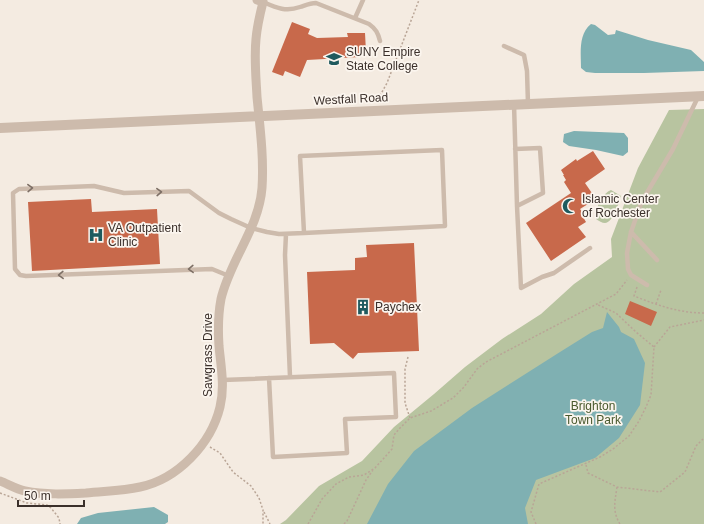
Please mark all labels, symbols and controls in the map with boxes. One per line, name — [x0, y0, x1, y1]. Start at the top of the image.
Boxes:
place label: SUNY Empire State College — [346, 45, 421, 73]
school or university icon: SUNY Empire State College — [325, 50, 343, 68]
street label: Westfall Road — [313, 90, 389, 108]
one-way arrow — [27, 184, 33, 192]
one-way arrow — [156, 188, 162, 196]
place label: Islamic Center of Rochester — [582, 192, 659, 220]
mosque icon: Islamic Center of Rochester — [561, 197, 579, 215]
place label: VA Outpatient Clinic — [108, 221, 182, 249]
hospital icon: VA Outpatient Clinic — [87, 226, 105, 244]
one-way arrow — [188, 265, 194, 274]
one-way arrow — [58, 270, 64, 279]
building icon: Paychex — [354, 298, 372, 316]
place label: Paychex — [375, 300, 421, 314]
street label: Sawgrass Drive — [201, 313, 215, 397]
park label: Brighton Town Park — [565, 399, 622, 427]
scale bar — [18, 482, 84, 508]
text: 50 m — [24, 489, 51, 503]

